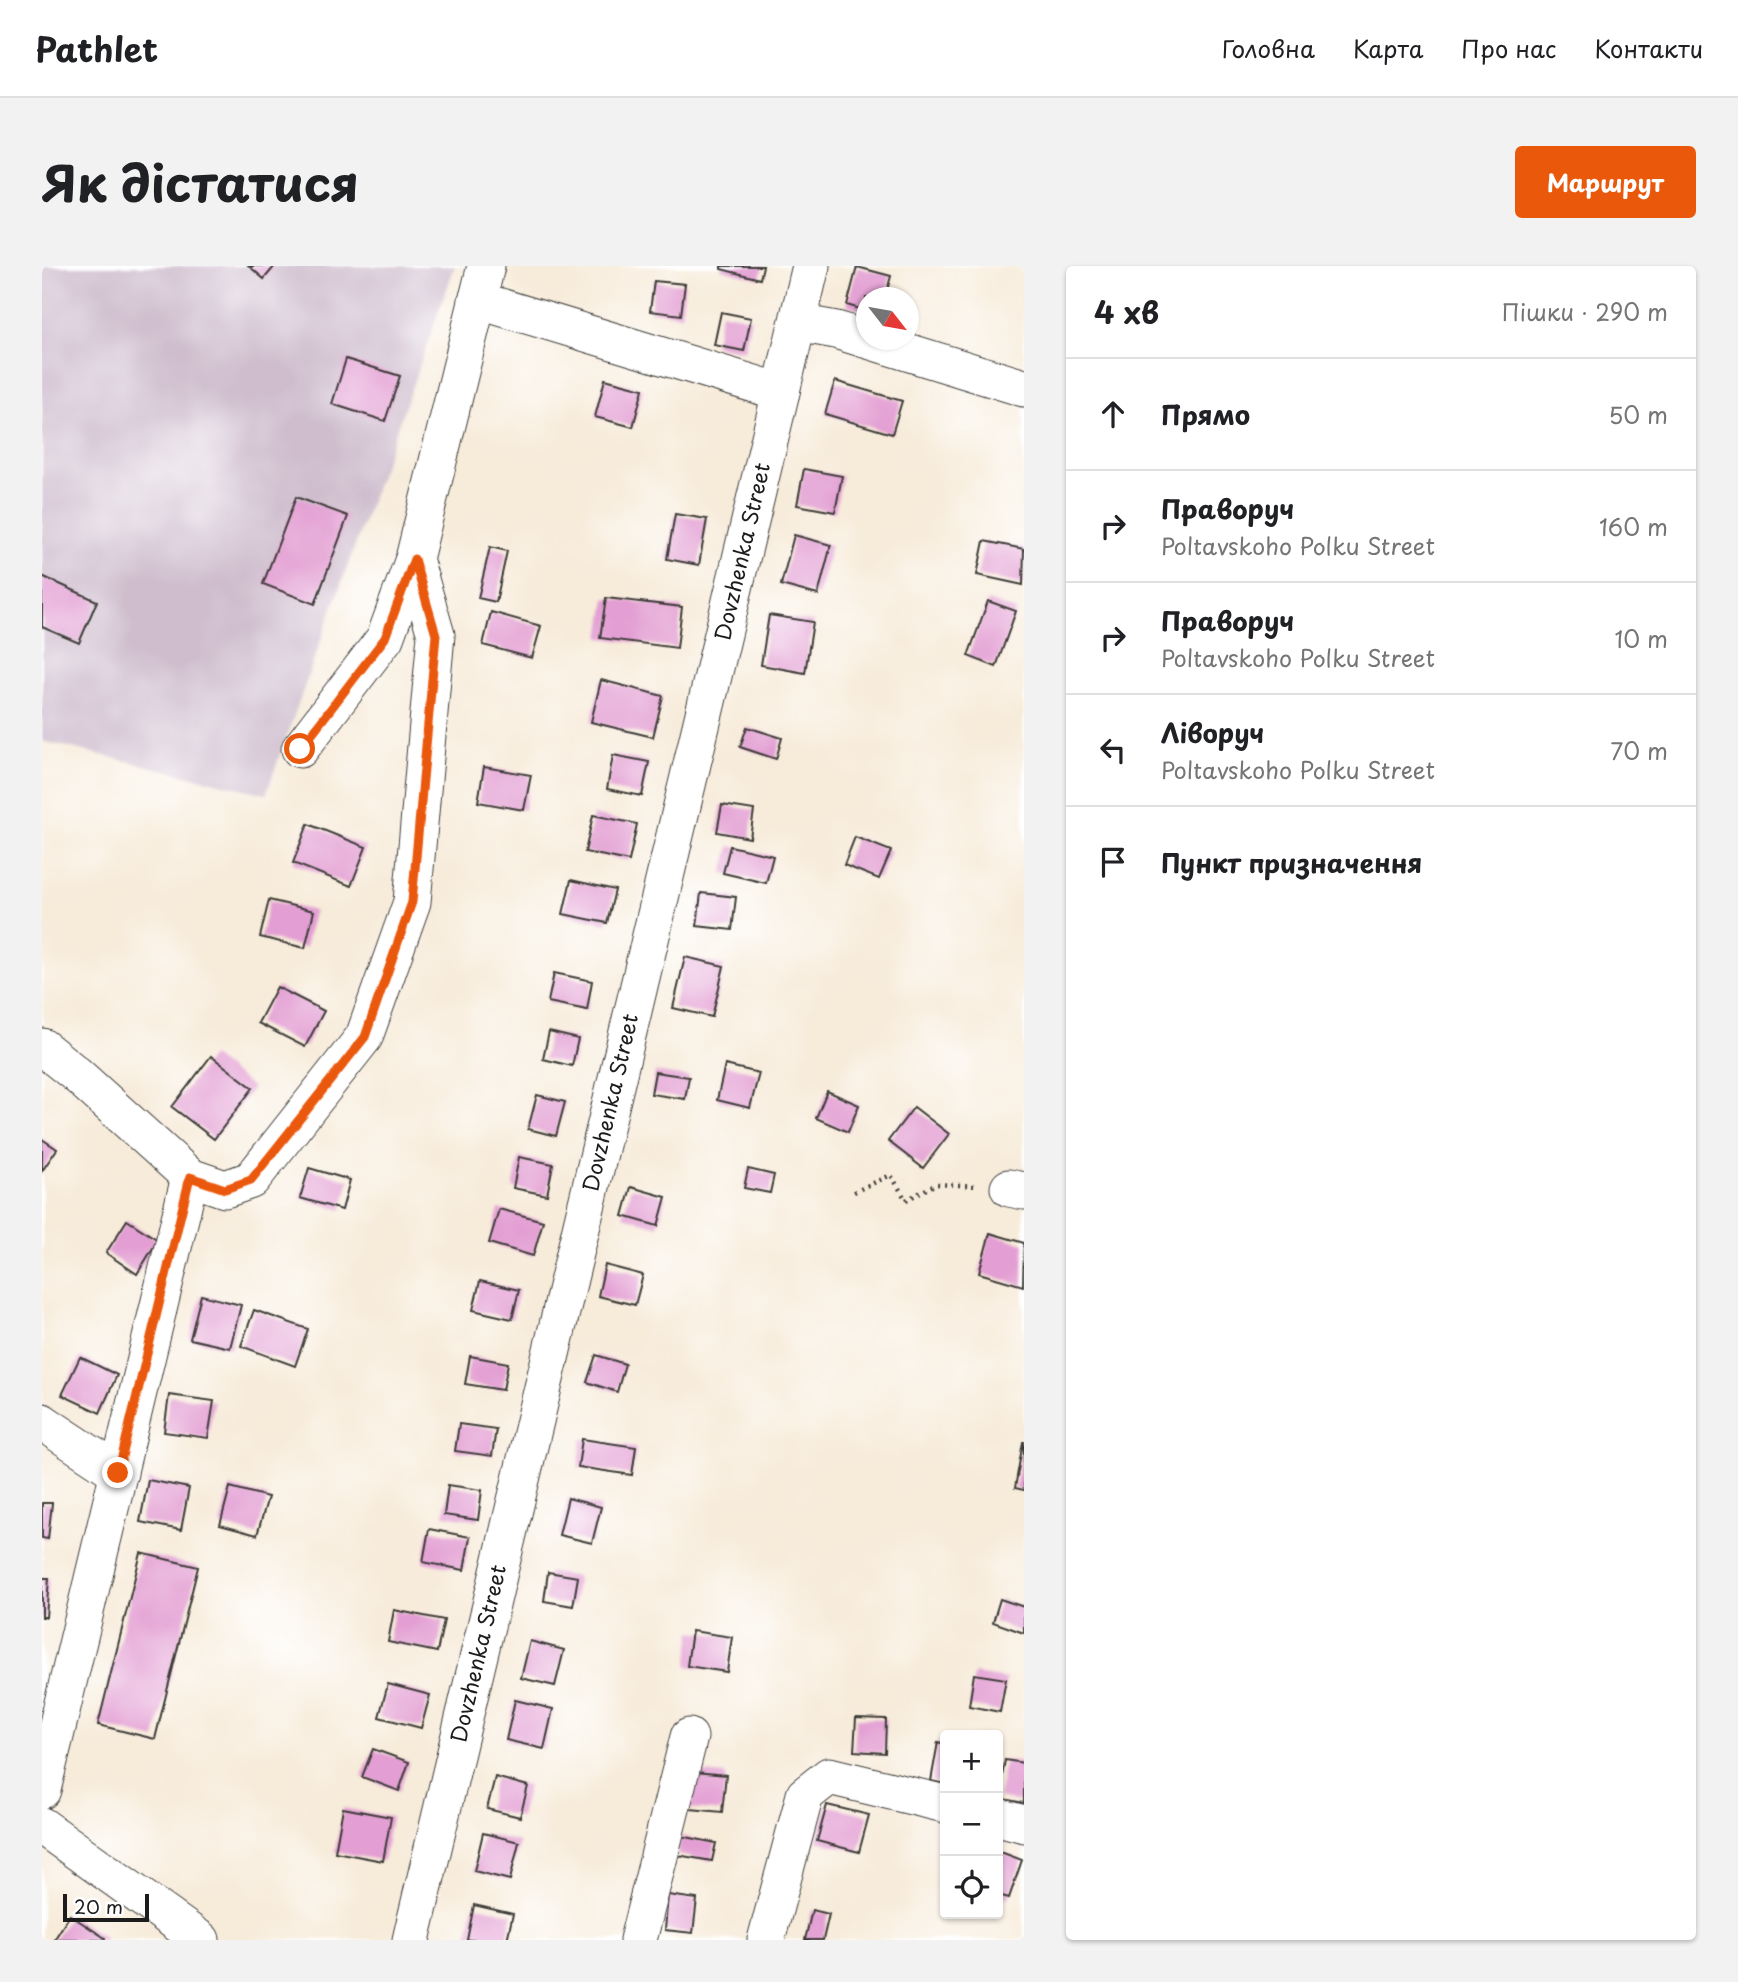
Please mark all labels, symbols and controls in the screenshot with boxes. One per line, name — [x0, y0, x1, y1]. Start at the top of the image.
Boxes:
text: Pathlet — [35, 23, 158, 73]
text: Головна — [1222, 30, 1315, 66]
text: Карта — [1353, 30, 1423, 66]
text: Про нас — [1461, 30, 1556, 66]
text: Контакти — [1594, 30, 1703, 66]
text: Як дістатися — [42, 145, 359, 219]
button: Маршрут — [1515, 146, 1696, 218]
north arrow — [856, 287, 919, 350]
text: 4 хв — [1094, 289, 1159, 334]
text: Пішки · 290 m — [1502, 294, 1668, 329]
icon: ahead — [1094, 395, 1132, 433]
text: Прямо — [1161, 395, 1250, 434]
text: 50 m — [1608, 397, 1668, 432]
street label: Dovzhenka Street — [705, 459, 777, 644]
text: Праворуч — [1161, 489, 1294, 528]
icon: right — [1094, 507, 1132, 545]
text: 160 m — [1599, 509, 1668, 544]
text: Poltavskoho Polku Street — [1161, 528, 1435, 563]
text: Праворуч — [1161, 601, 1294, 640]
icon: right — [1094, 619, 1132, 657]
text: 10 m — [1614, 621, 1668, 656]
text: Poltavskoho Polku Street — [1161, 640, 1435, 675]
text: Ліворуч — [1161, 713, 1264, 752]
icon: left — [1094, 731, 1132, 769]
route start — [284, 733, 315, 764]
text: 70 m — [1610, 733, 1668, 768]
text: Poltavskoho Polku Street — [1161, 752, 1435, 787]
icon: arrive — [1094, 843, 1132, 881]
text: Пункт призначення — [1161, 843, 1422, 882]
street label: Dovzhenka Street — [573, 1010, 645, 1195]
route end — [102, 1457, 133, 1488]
street label: Dovzhenka Street — [441, 1561, 513, 1746]
map controls — [940, 1730, 1003, 1919]
button: + — [940, 1730, 1003, 1793]
button: − — [940, 1793, 1003, 1856]
button: locate — [940, 1856, 1003, 1919]
scale bar — [63, 1891, 149, 1923]
text: 20 m — [74, 1892, 123, 1920]

